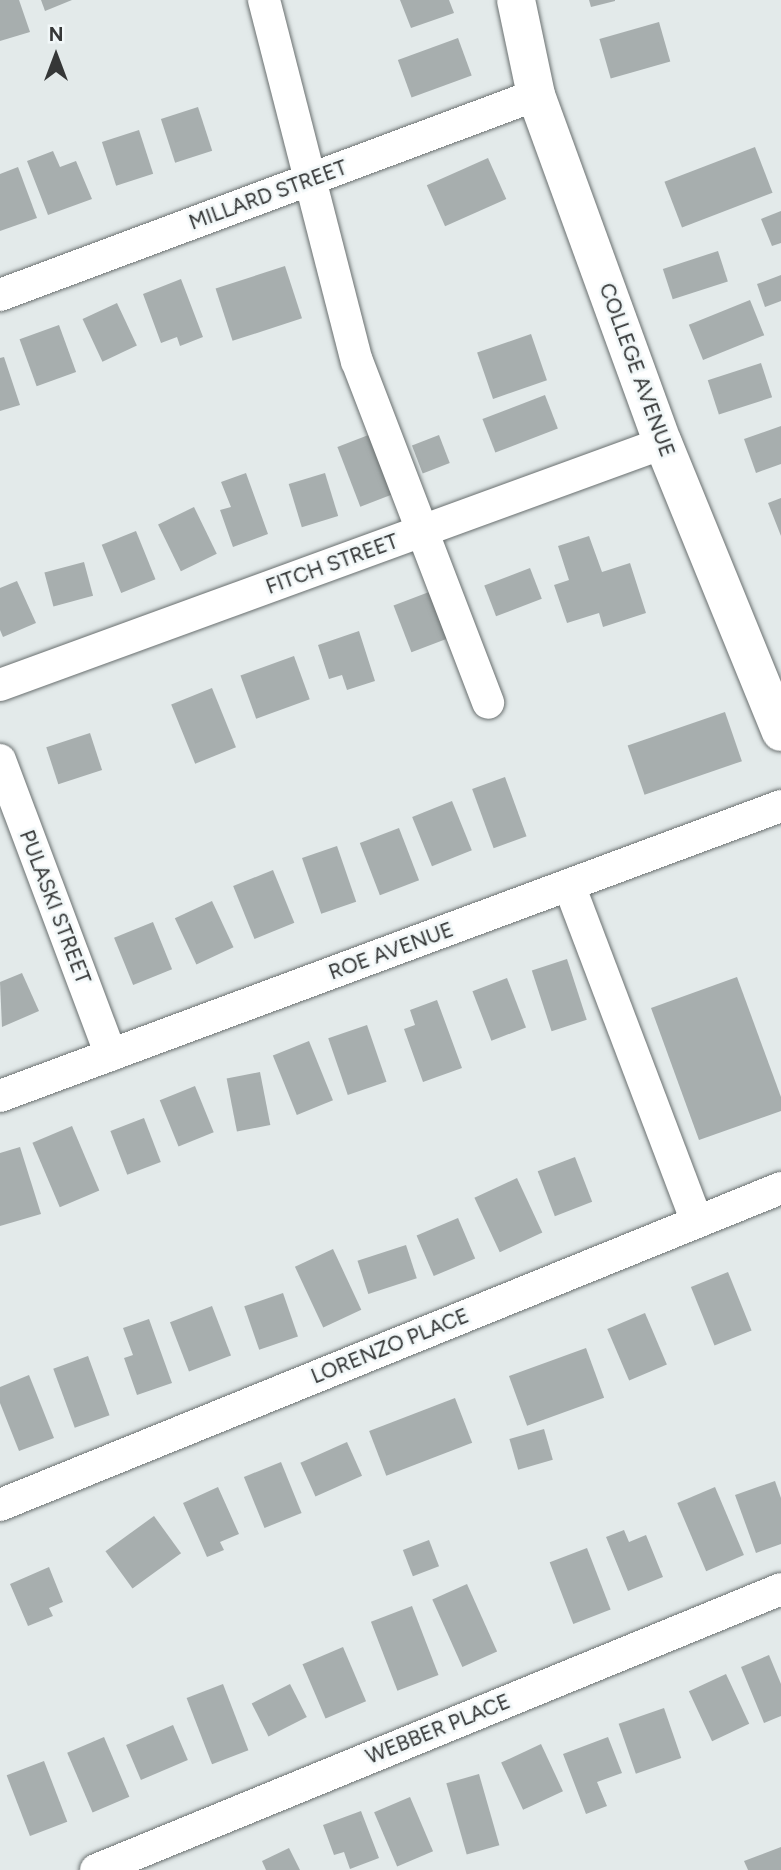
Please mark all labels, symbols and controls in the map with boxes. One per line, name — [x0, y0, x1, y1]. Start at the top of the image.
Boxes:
north arrow — [21, 21, 91, 91]
text: N — [49, 23, 63, 46]
street label: MILLARD STREET — [186, 155, 350, 235]
street label: COLLEGE AVENUE — [594, 280, 680, 460]
street label: FITCH STREET — [262, 528, 402, 600]
street label: PULASKI STREET — [14, 826, 96, 988]
street label: ROE AVENUE — [325, 917, 457, 985]
street label: LORENZO PLACE — [307, 1303, 473, 1389]
street label: WEBBER PLACE — [362, 1689, 514, 1769]

